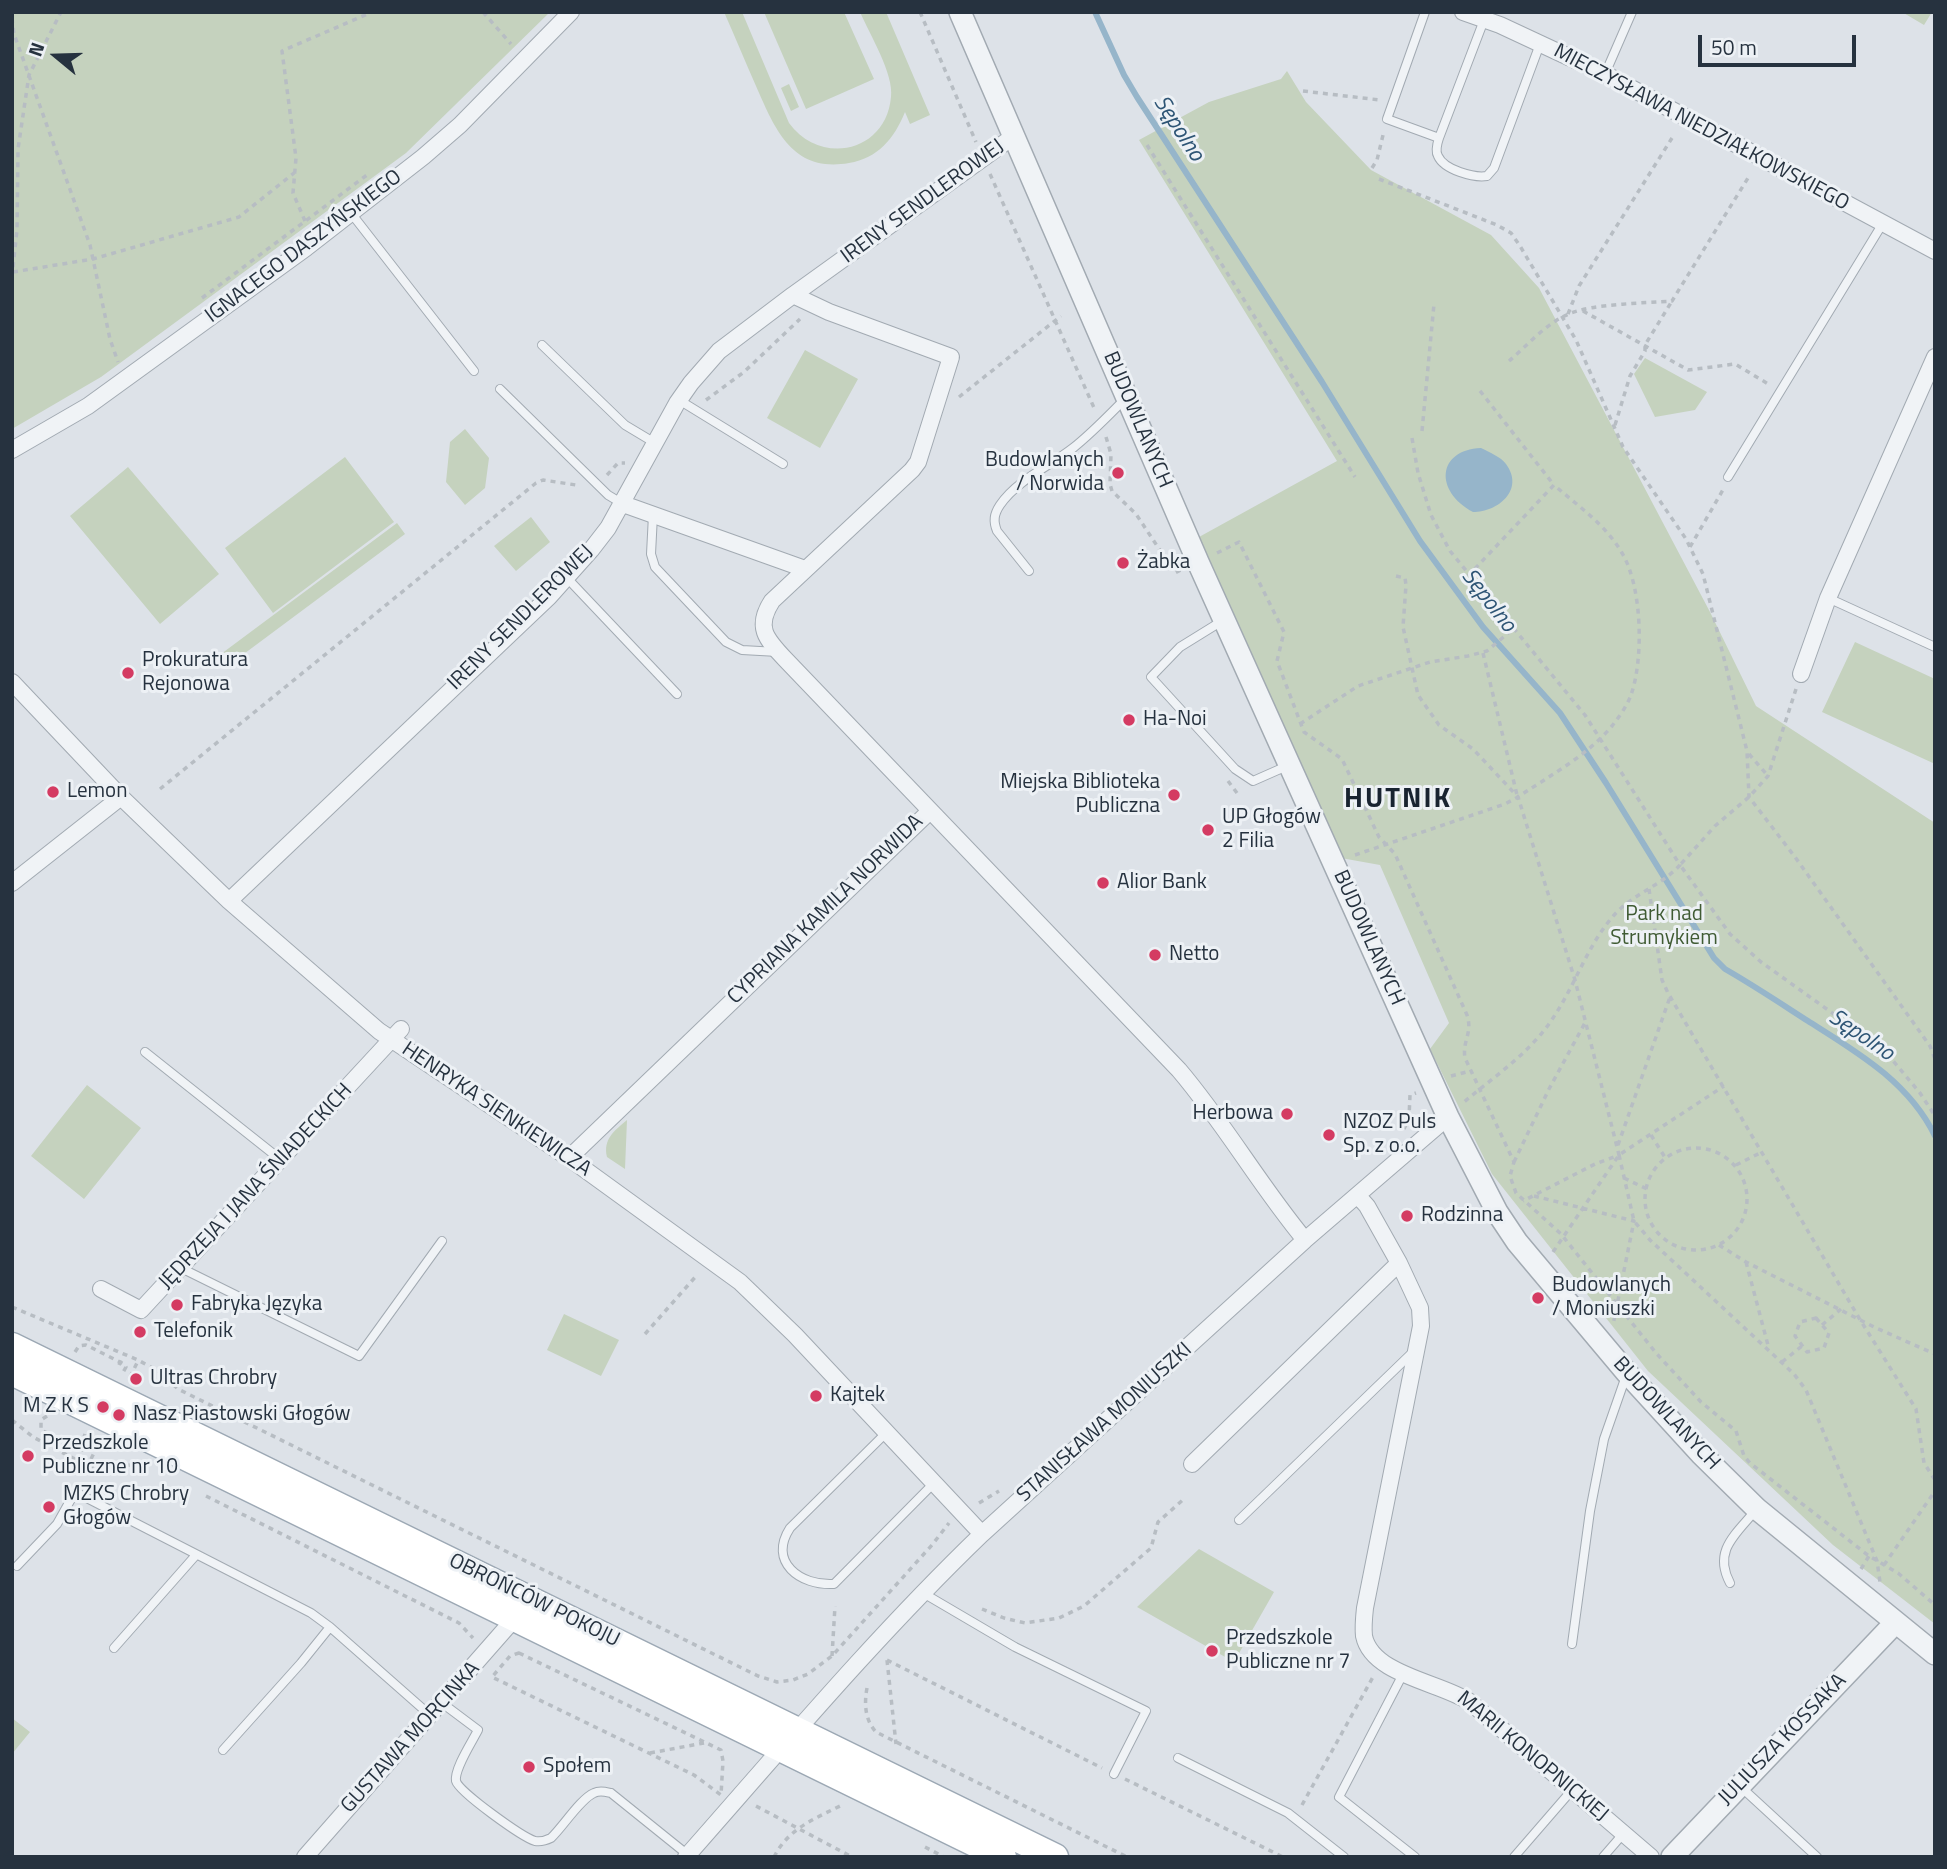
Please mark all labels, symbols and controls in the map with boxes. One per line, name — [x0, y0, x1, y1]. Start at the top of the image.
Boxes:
north arrow — [21, 21, 91, 91]
scale bar — [1702, 21, 1860, 65]
text: 50 m — [1711, 31, 1757, 63]
text: N — [20, 38, 52, 60]
street label: MIECZYSŁAWA NIEDZIAŁKOWSKIEGO — [1549, 39, 1853, 217]
water label: Sępolno — [1147, 91, 1209, 167]
street label: IRENY SENDLEROWEJ — [837, 134, 1009, 270]
street label: IGNACEGO DASZYŃSKIEGO — [201, 165, 407, 329]
street label: BUDOWLANYCH — [1097, 348, 1177, 492]
place label: Budowlanych / Norwida — [985, 448, 1104, 498]
marker: Budowlanych / Norwida — [1110, 465, 1126, 481]
street label: IRENY SENDLEROWEJ — [443, 540, 599, 696]
place label: Żabka — [1137, 550, 1190, 576]
marker: Żabka — [1115, 555, 1131, 571]
water label: Sępolno — [1455, 564, 1521, 638]
place label: Prokuratura Rejonowa — [142, 648, 248, 698]
marker: Prokuratura Rejonowa — [120, 665, 136, 681]
place label: Ha-Noi — [1143, 707, 1207, 733]
marker: Ha-Noi — [1121, 712, 1137, 728]
place label: Miejska Biblioteka Publiczna — [1000, 770, 1160, 820]
place label: Lemon — [67, 779, 127, 805]
district label: HUTNIK — [1345, 783, 1451, 817]
marker: Lemon — [45, 784, 61, 800]
marker: Miejska Biblioteka Publiczna — [1166, 787, 1182, 803]
place label: UP Głogów 2 Filia — [1222, 805, 1321, 855]
street label: CYPRIANA KAMILA NORWIDA — [723, 810, 929, 1010]
marker: UP Głogów 2 Filia — [1200, 822, 1216, 838]
street label: BUDOWLANYCH — [1327, 866, 1409, 1010]
place label: Alior Bank — [1117, 870, 1207, 896]
marker: Alior Bank — [1095, 875, 1111, 891]
park label: Park nad Strumykiem — [1610, 902, 1718, 952]
place label: Netto — [1169, 942, 1219, 968]
marker: Netto — [1147, 947, 1163, 963]
water label: Sępolno — [1823, 1004, 1899, 1068]
street label: HENRYKA SIENKIEWICZA — [397, 1037, 595, 1183]
street label: JĘDRZEJA I JANA ŚNIADECKICH — [154, 1079, 358, 1295]
place label: Herbowa — [1193, 1101, 1273, 1127]
marker: Herbowa — [1279, 1106, 1295, 1122]
place label: NZOZ Puls Sp. z o.o. — [1343, 1110, 1436, 1160]
marker: NZOZ Puls Sp. z o.o. — [1321, 1127, 1337, 1143]
place label: Rodzinna — [1421, 1203, 1503, 1229]
marker: Rodzinna — [1399, 1208, 1415, 1224]
place label: Budowlanych / Moniuszki — [1552, 1273, 1671, 1323]
marker: Budowlanych / Moniuszki — [1530, 1290, 1546, 1306]
place label: Fabryka Języka — [191, 1292, 322, 1318]
marker: Fabryka Języka — [169, 1297, 185, 1313]
place label: Telefonik — [154, 1319, 233, 1345]
marker: Telefonik — [132, 1324, 148, 1340]
street label: STANISŁAWA MONIUSZKI — [1012, 1338, 1198, 1508]
street label: BUDOWLANYCH — [1607, 1352, 1725, 1476]
place label: Ultras Chrobry — [150, 1366, 277, 1392]
marker: Ultras Chrobry — [128, 1371, 144, 1387]
place label: Kajtek — [830, 1383, 885, 1409]
marker: Kajtek — [808, 1388, 824, 1404]
place label: M Z K S — [23, 1394, 89, 1420]
marker: M Z K S — [95, 1399, 111, 1415]
place label: Nasz Piastowski Głogów — [133, 1402, 351, 1428]
marker: Nasz Piastowski Głogów — [111, 1407, 127, 1423]
place label: Przedszkole Publiczne nr 10 — [42, 1431, 178, 1481]
marker: Przedszkole Publiczne nr 10 — [20, 1448, 36, 1464]
place label: MZKS Chrobry Głogów — [63, 1482, 189, 1532]
marker: MZKS Chrobry Głogów — [41, 1499, 57, 1515]
street label: OBROŃCÓW POKOJU — [444, 1549, 624, 1653]
place label: Przedszkole Publiczne nr 7 — [1226, 1626, 1350, 1676]
marker: Przedszkole Publiczne nr 7 — [1204, 1643, 1220, 1659]
street label: GUSTAWA MORCINKA — [336, 1657, 486, 1819]
street label: JULIUSZA KOSSAKA — [1714, 1669, 1852, 1811]
street label: MARII KONOPNICKIEJ — [1451, 1686, 1613, 1828]
place label: Społem — [543, 1754, 611, 1780]
marker: Społem — [521, 1759, 537, 1775]

